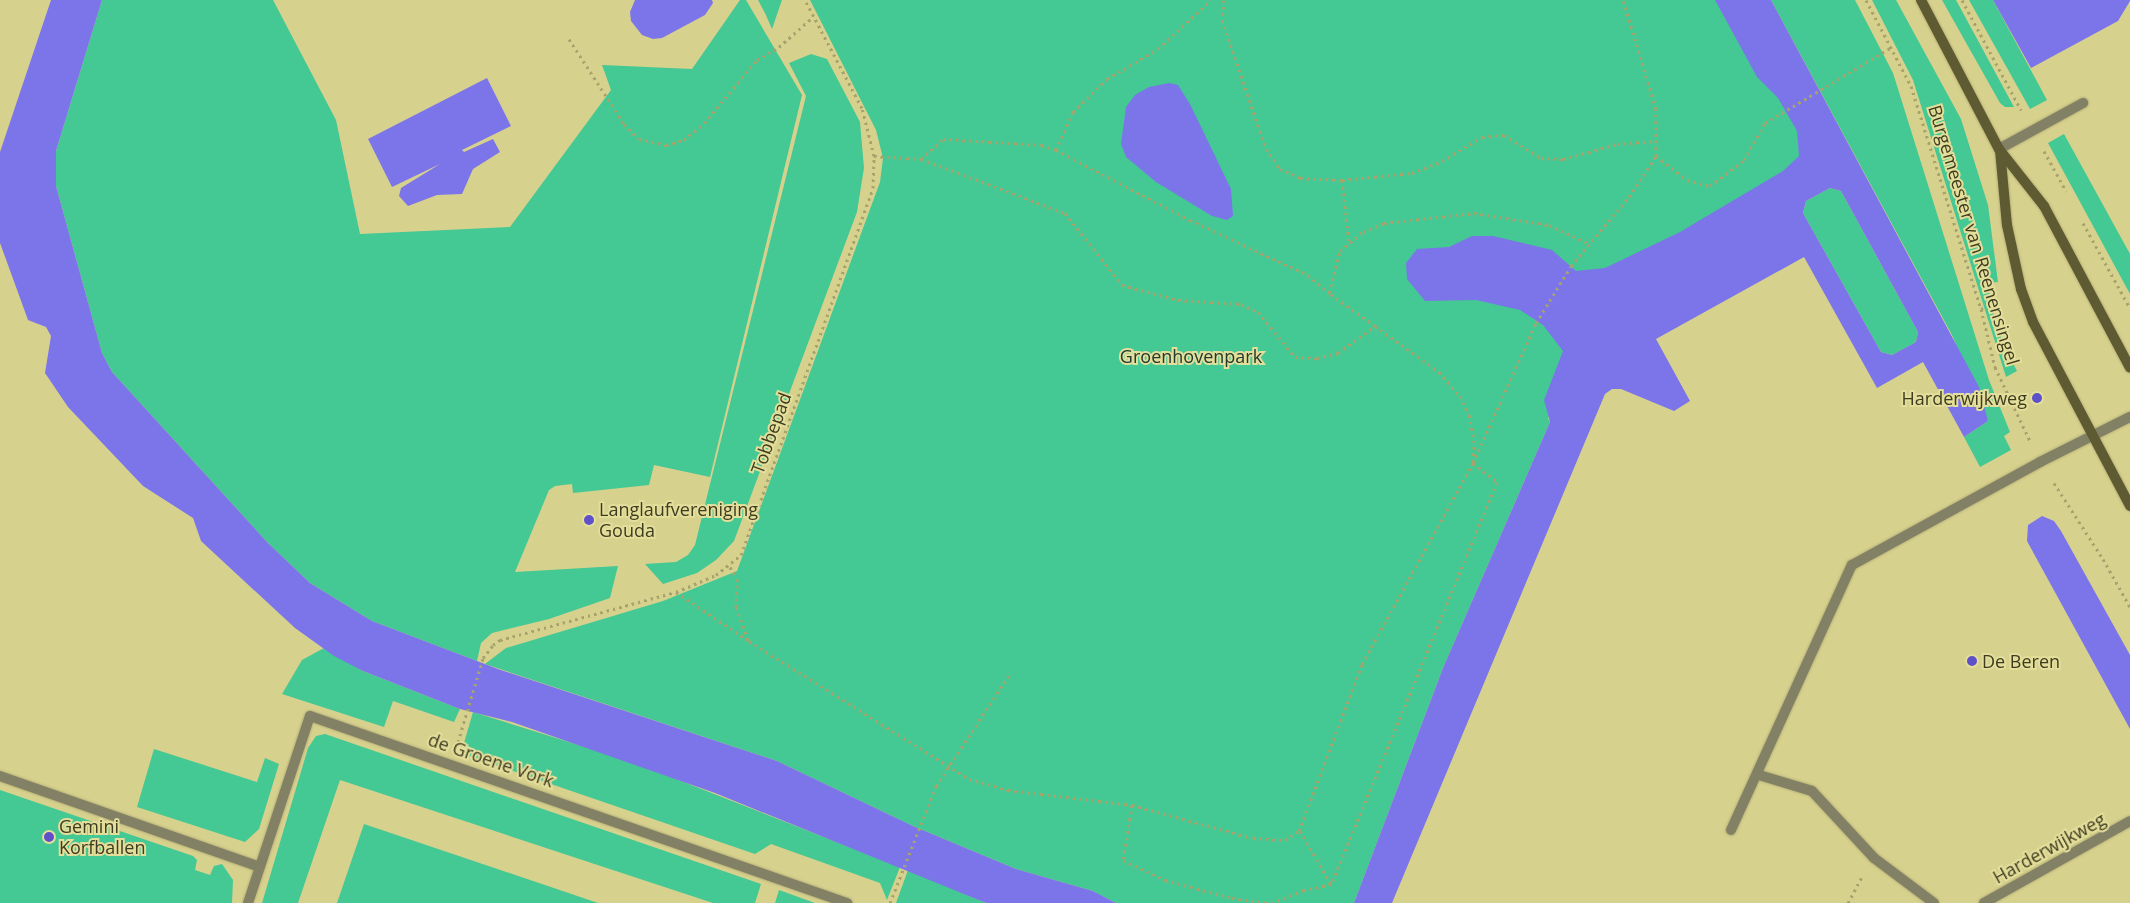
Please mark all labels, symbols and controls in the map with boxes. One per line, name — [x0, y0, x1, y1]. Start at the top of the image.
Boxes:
street label: Burgemeester van Reenensingel — [1924, 102, 2024, 368]
park label: Groenhovenpark — [1120, 345, 1262, 367]
place label: Harderwijkweg — [1902, 387, 2027, 409]
street label: Tobbepad — [746, 389, 796, 477]
marker: Harderwijkweg — [2031, 392, 2043, 404]
place label: Langlaufvereniging Gouda — [599, 499, 758, 542]
marker: Langlaufvereniging Gouda — [583, 514, 595, 526]
place label: De Beren — [1982, 650, 2060, 672]
marker: De Beren — [1966, 655, 1978, 667]
street label: de Groene Vork — [425, 728, 557, 792]
street label: Harderwijkweg — [1989, 808, 2109, 888]
place label: Gemini Korfballen — [59, 816, 146, 859]
marker: Gemini Korfballen — [43, 831, 55, 843]

